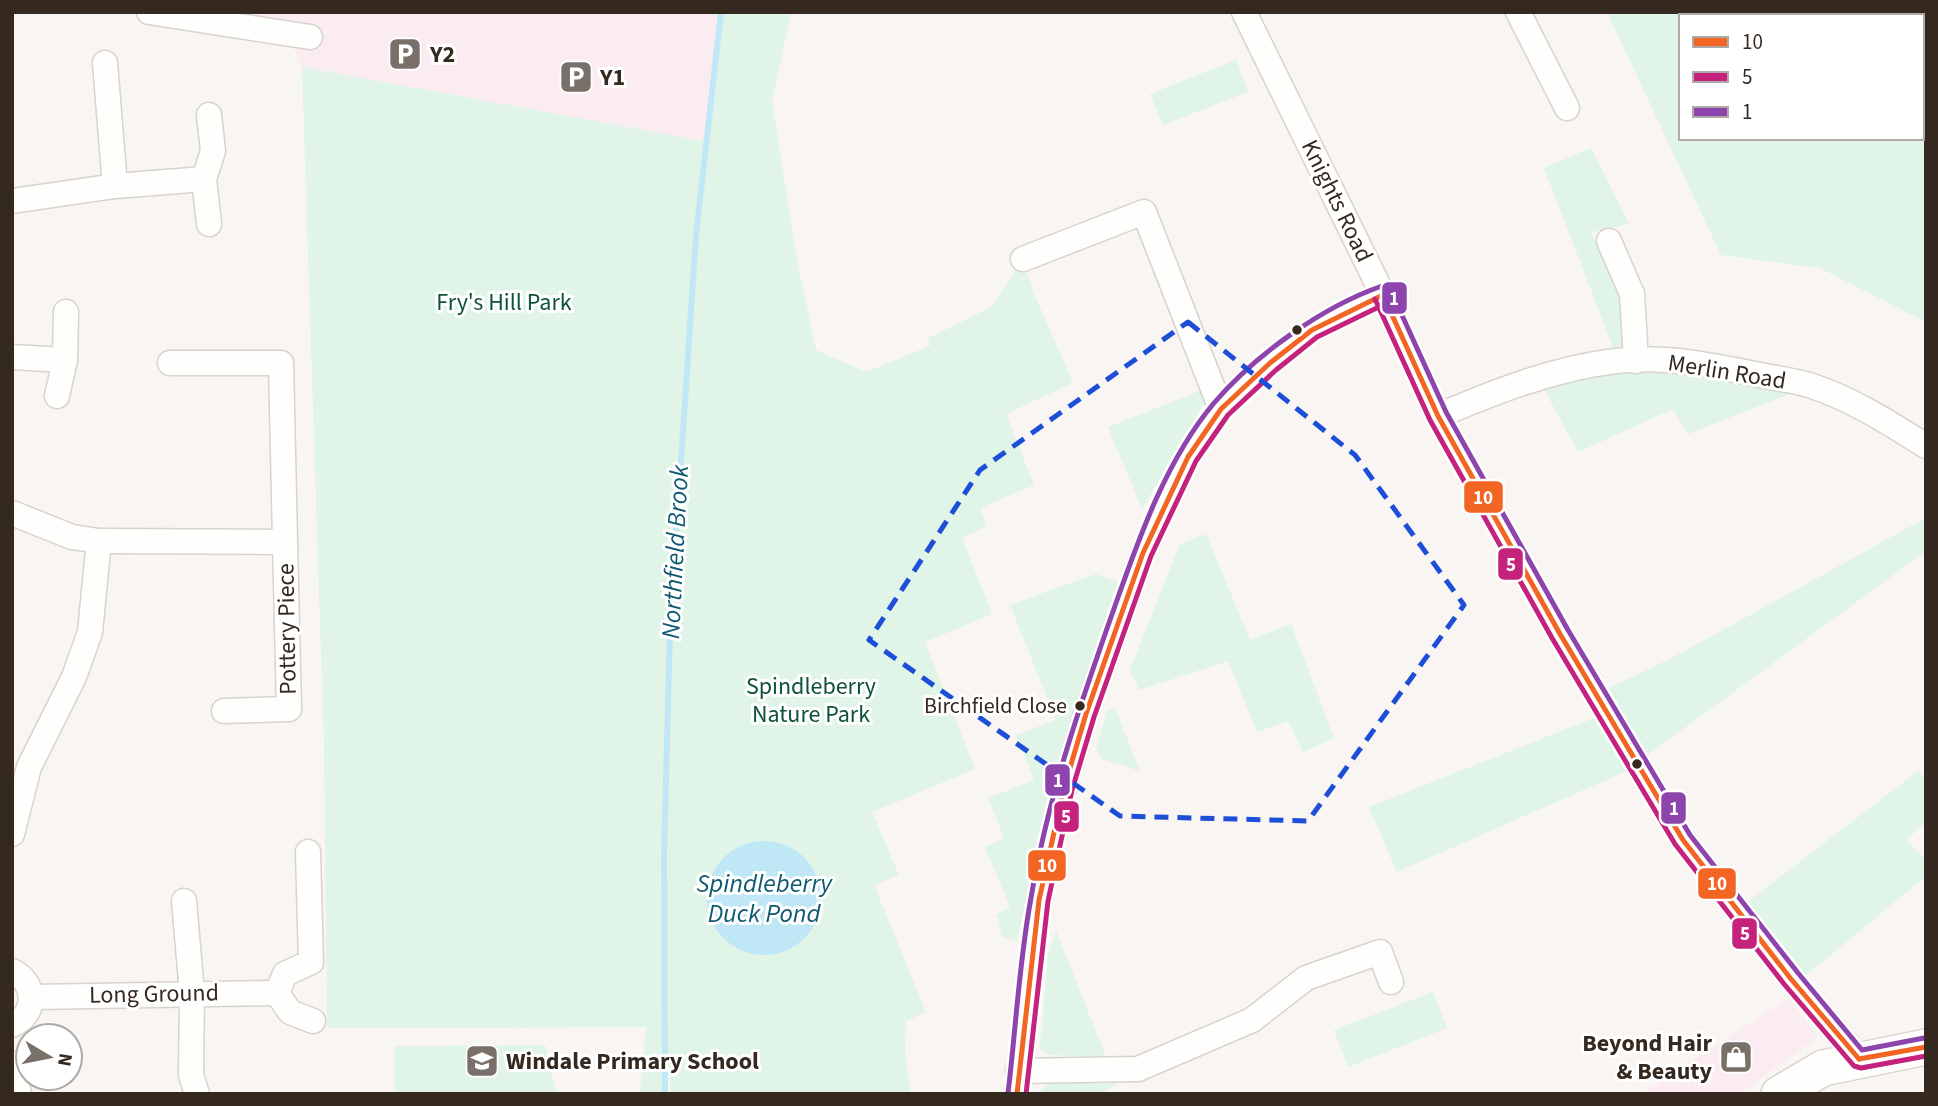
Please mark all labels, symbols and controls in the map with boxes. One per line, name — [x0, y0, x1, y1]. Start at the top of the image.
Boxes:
legend — [1679, 14, 1924, 140]
text: 10 — [1742, 27, 1763, 57]
parking icon: Y2 — [386, 35, 424, 73]
place label: Y2 — [429, 37, 455, 72]
parking icon: Y1 — [557, 58, 595, 96]
place label: Y1 — [599, 60, 625, 95]
text: 5 — [1742, 62, 1752, 92]
text: 1 — [1742, 97, 1752, 127]
street label: Knights Road — [1292, 134, 1382, 268]
line badge: 1 — [1381, 281, 1408, 315]
park label: Fry's Hill Park — [436, 285, 572, 320]
text: 1 — [1389, 286, 1399, 313]
unlabelled marker — [1290, 323, 1304, 337]
street label: Merlin Road — [1665, 345, 1789, 399]
water label: Northfield Brook — [652, 463, 698, 640]
line badge: 10 — [1463, 480, 1504, 514]
text: 10 — [1473, 485, 1493, 512]
line badge: 5 — [1497, 547, 1524, 581]
text: 5 — [1506, 552, 1516, 579]
street label: Pottery Piece — [268, 563, 306, 695]
park label: Spindleberry Nature Park — [746, 669, 876, 732]
place label: Birchfield Close — [924, 690, 1067, 722]
marker: Birchfield Close — [1073, 699, 1087, 713]
unlabelled marker — [1630, 757, 1644, 771]
line badge: 1 — [1044, 763, 1071, 797]
text: 1 — [1053, 768, 1063, 795]
line badge: 1 — [1660, 791, 1687, 825]
text: 1 — [1669, 796, 1679, 823]
line badge: 5 — [1053, 800, 1080, 833]
text: 5 — [1061, 804, 1071, 831]
line badge: 10 — [1027, 849, 1067, 882]
text: 10 — [1037, 853, 1057, 880]
water label: Spindleberry Duck Pond — [696, 865, 833, 932]
line badge: 10 — [1697, 867, 1737, 900]
text: 10 — [1707, 871, 1727, 898]
line badge: 5 — [1731, 917, 1758, 950]
text: 5 — [1740, 921, 1750, 948]
street label: Long Ground — [89, 975, 219, 1013]
north arrow — [14, 1022, 84, 1092]
place label: Beyond Hair & Beauty — [1582, 1026, 1712, 1089]
shop icon: Beyond Hair & Beauty — [1717, 1038, 1755, 1076]
school or university icon: Windale Primary School — [463, 1042, 501, 1080]
place label: Windale Primary School — [506, 1044, 759, 1079]
text: N — [50, 1051, 79, 1068]

